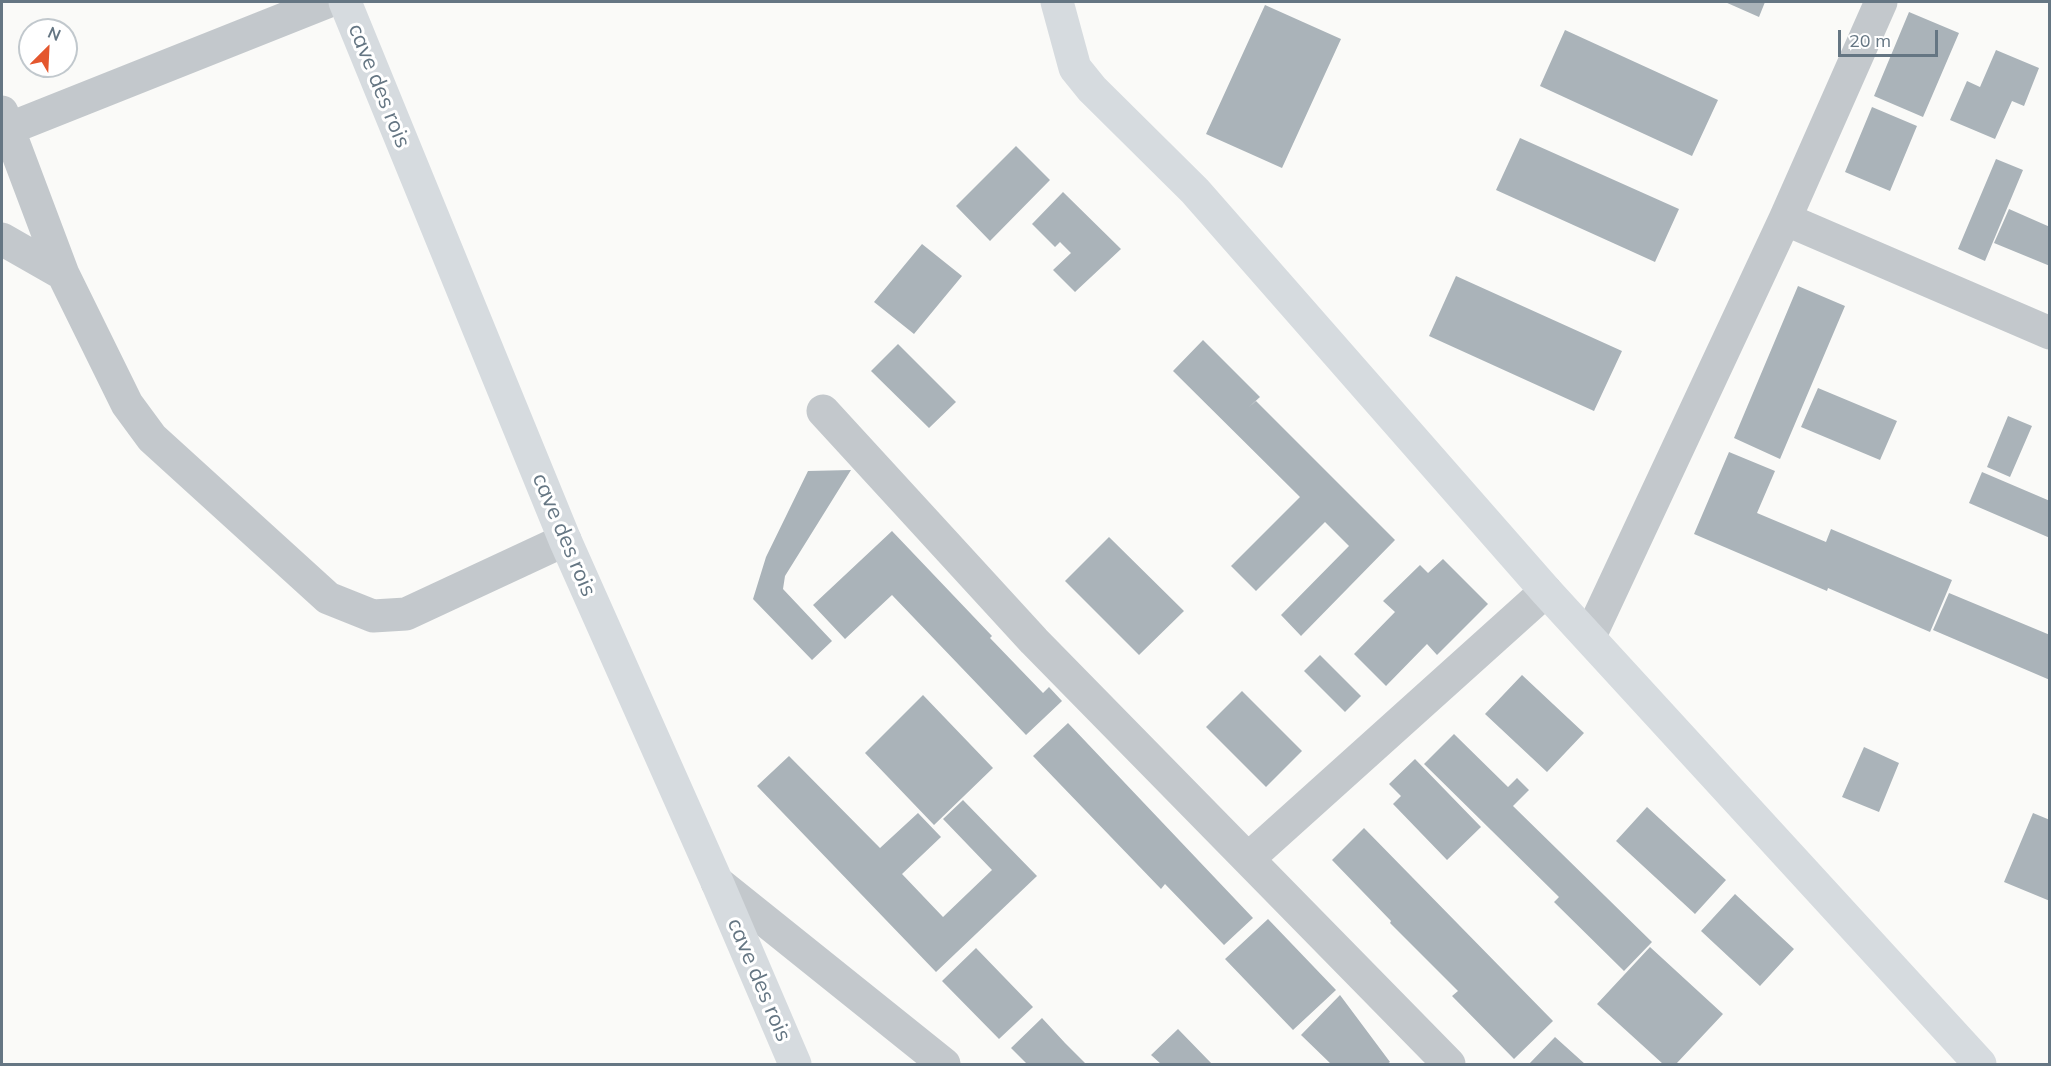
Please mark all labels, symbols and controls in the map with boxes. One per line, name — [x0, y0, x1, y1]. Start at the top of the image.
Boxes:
north arrow — [18, 18, 78, 78]
scale bar — [1841, 18, 1942, 56]
street label: cave des rois — [342, 20, 416, 152]
text: N — [45, 22, 64, 45]
text: 20 m — [1849, 29, 1891, 52]
street label: cave des rois — [526, 469, 602, 601]
street label: cave des rois — [721, 914, 797, 1046]

